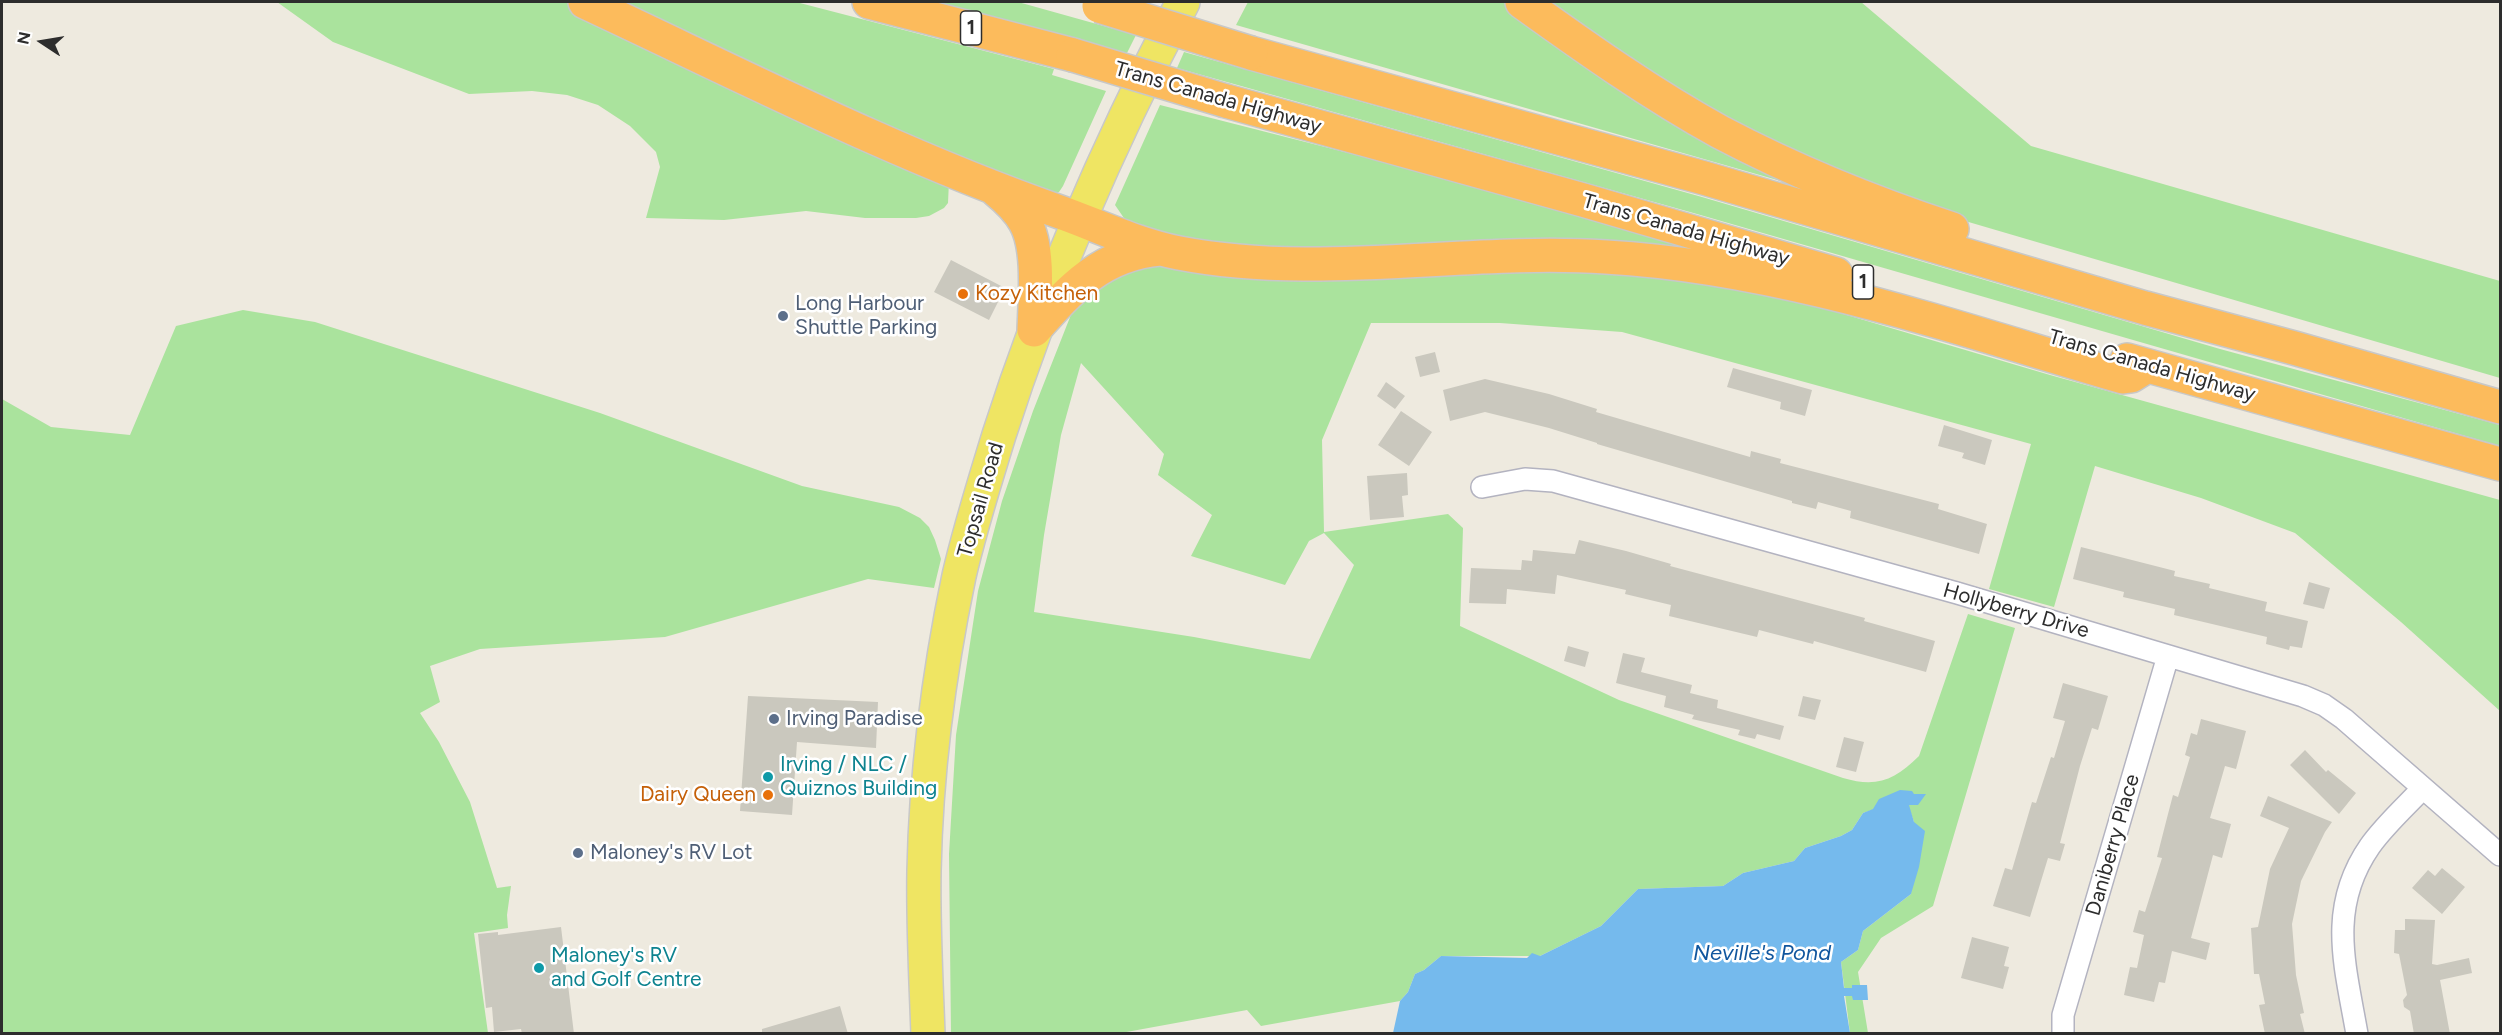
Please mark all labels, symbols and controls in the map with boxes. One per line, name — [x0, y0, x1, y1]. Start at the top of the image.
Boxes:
road number: 1 — [960, 11, 982, 45]
north arrow — [12, 12, 72, 72]
text: N — [13, 30, 34, 46]
street label: Trans Canada Highway — [1112, 56, 1324, 140]
street label: Trans Canada Highway — [1580, 188, 1792, 272]
road number: 1 — [1852, 265, 1874, 299]
place label: Kozy Kitchen — [975, 281, 1098, 307]
marker: Kozy Kitchen — [956, 287, 970, 301]
place label: Long Harbour Shuttle Parking — [795, 291, 937, 341]
marker: Long Harbour Shuttle Parking — [776, 309, 790, 323]
street label: Trans Canada Highway — [2046, 324, 2258, 408]
street label: Topsail Road — [953, 440, 1009, 560]
street label: Hollyberry Drive — [1940, 578, 2092, 644]
place label: Irving Paradise — [786, 706, 923, 732]
marker: Irving Paradise — [767, 712, 781, 726]
place label: Irving / NLC / Quiznos Building — [780, 752, 937, 802]
marker: Irving / NLC / Quiznos Building — [761, 770, 775, 784]
street label: Daniberry Place — [2081, 771, 2145, 919]
place label: Dairy Queen — [640, 782, 756, 808]
marker: Dairy Queen — [761, 788, 775, 802]
place label: Maloney's RV Lot — [590, 840, 752, 866]
marker: Maloney's RV Lot — [571, 846, 585, 860]
water label: Neville's Pond — [1693, 941, 1831, 967]
place label: Maloney's RV and Golf Centre — [551, 943, 701, 993]
marker: Maloney's RV and Golf Centre — [532, 961, 546, 975]

